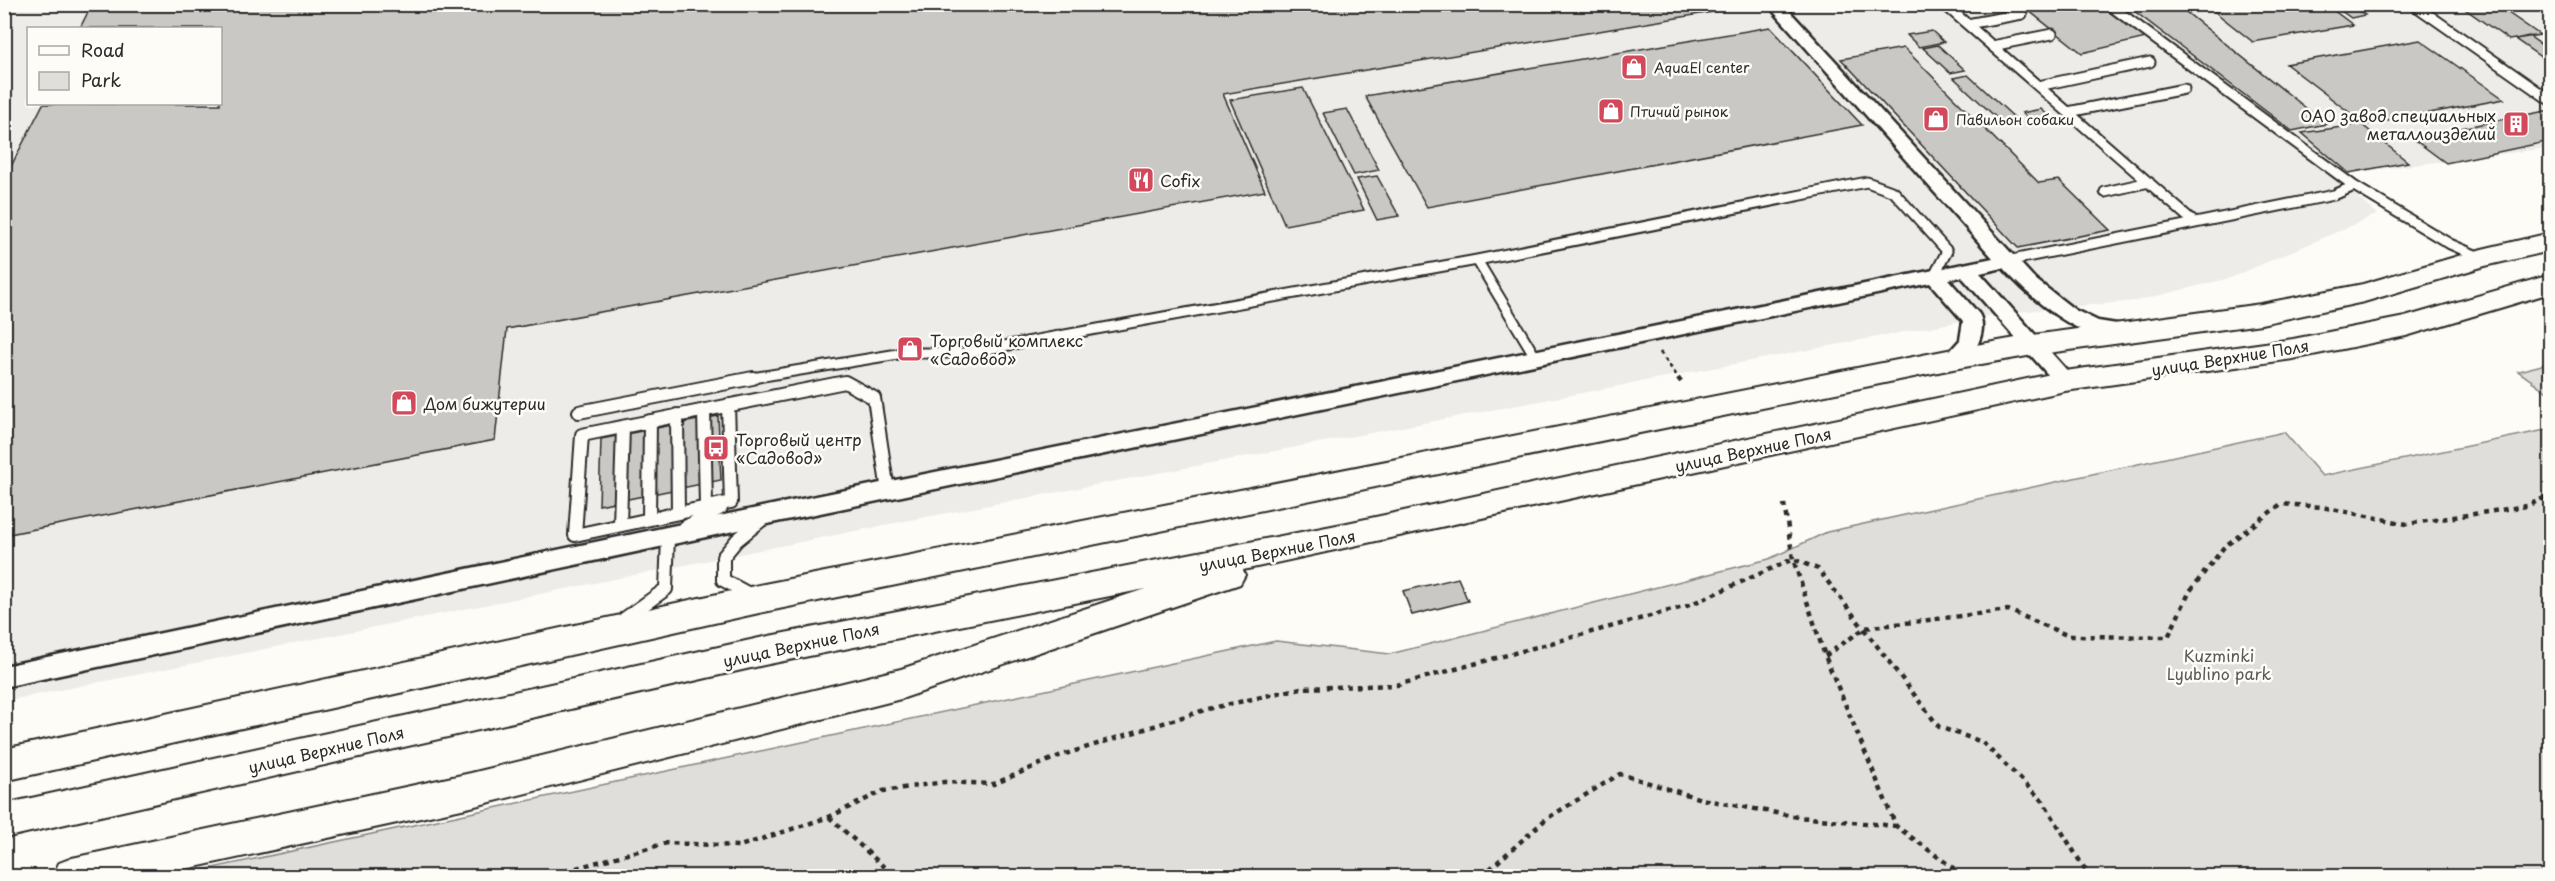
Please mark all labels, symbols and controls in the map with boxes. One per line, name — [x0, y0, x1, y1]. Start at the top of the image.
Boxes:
legend — [27, 27, 222, 105]
text: Road — [81, 36, 125, 63]
shop icon: AquaEl center — [1619, 52, 1649, 82]
place label: AquaEl center — [1654, 57, 1750, 78]
text: Park — [81, 66, 121, 93]
shop icon: Птичий рынок — [1596, 96, 1626, 126]
place label: Птичий рынок — [1630, 101, 1729, 122]
place label: ОАО завод специальных металлоизделий — [2300, 103, 2496, 145]
shop icon: Павильон собаки — [1921, 104, 1951, 134]
place label: Павильон собаки — [1956, 109, 2074, 130]
building icon: ОАО завод специальных металлоизделий — [2501, 109, 2531, 139]
restaurant icon: Cofix — [1126, 165, 1156, 195]
place label: Cofix — [1160, 168, 1200, 192]
place label: Торговый комплекс «Садовод» — [930, 328, 1083, 370]
street label: улица Верхние Поля — [2149, 333, 2311, 381]
shop icon: Торговый комплекс «Садовод» — [895, 334, 925, 364]
shop icon: Дом бижутерии — [389, 388, 419, 418]
place label: Дом бижутерии — [423, 391, 546, 415]
street label: улица Верхние Поля — [1673, 421, 1833, 477]
place label: Торговый центр «Садовод» — [736, 427, 862, 469]
bus stop icon: Торговый центр «Садовод» — [701, 433, 731, 463]
street label: улица Верхние Поля — [1197, 523, 1357, 577]
street label: улица Верхние Поля — [721, 616, 881, 672]
park label: Kuzminki Lyublino park — [2167, 643, 2272, 685]
street label: улица Верхние Поля — [246, 719, 406, 779]

